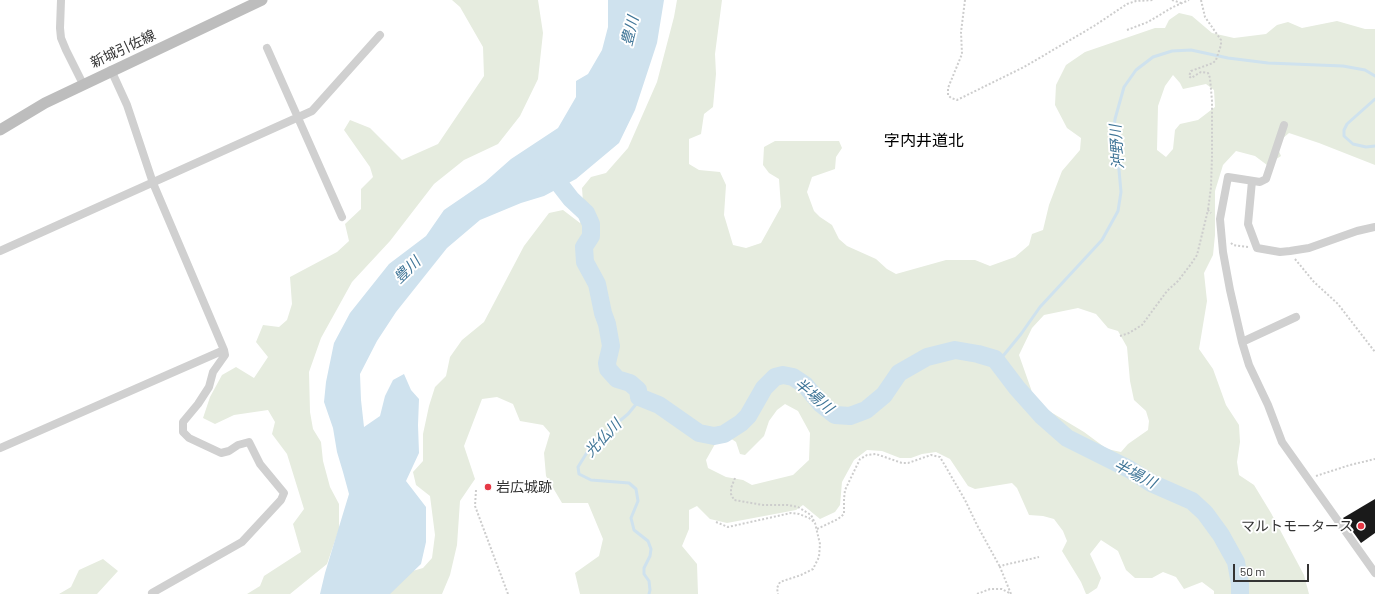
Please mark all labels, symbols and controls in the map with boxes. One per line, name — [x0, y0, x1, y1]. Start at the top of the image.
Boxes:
water label: 豊川 — [618, 14, 642, 48]
street label: 新城引佐線 — [88, 27, 158, 71]
water label: 沖野川 — [1106, 124, 1128, 170]
district label: 字内井道北 — [884, 131, 964, 151]
water label: 豊川 — [390, 253, 424, 287]
water label: 半場川 — [791, 375, 837, 417]
water label: 光仏川 — [581, 416, 625, 460]
water label: 半場川 — [1111, 456, 1159, 492]
place label: 岩広城跡 — [496, 479, 552, 495]
marker: 岩広城跡 — [483, 482, 493, 492]
place label: マルトモータース — [1241, 518, 1353, 534]
marker: マルトモータース — [1356, 521, 1366, 531]
scale bar — [1235, 556, 1311, 582]
text: 50 m — [1240, 564, 1265, 578]

